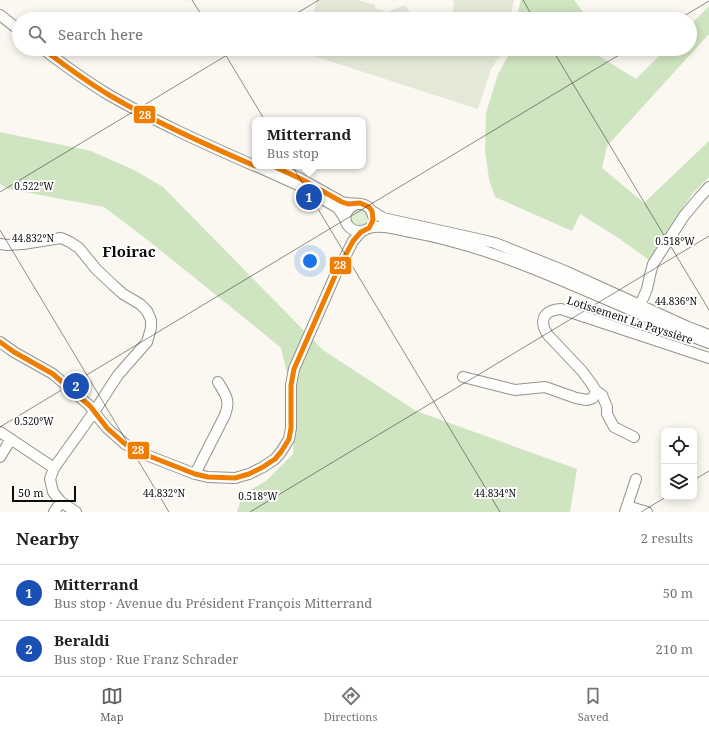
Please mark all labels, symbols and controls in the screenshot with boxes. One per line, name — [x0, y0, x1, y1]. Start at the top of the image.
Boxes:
search box — [12, 12, 697, 56]
icon: search — [26, 23, 48, 45]
text: Search here — [58, 24, 143, 44]
line badge: 28 — [133, 105, 156, 124]
text: 28 — [139, 107, 151, 122]
popup — [252, 117, 366, 169]
text: Mitterrand — [267, 124, 351, 144]
text: Bus stop — [267, 144, 319, 162]
text: 0.522°W — [14, 179, 54, 193]
pin: 1 — [296, 182, 322, 212]
text: 44.832°N — [12, 231, 54, 245]
text: 0.518°W — [655, 234, 695, 248]
district label: Floirac — [102, 241, 156, 261]
your location — [300, 251, 320, 271]
line badge: 28 — [329, 256, 352, 275]
text: 28 — [334, 257, 346, 272]
street label: Lotissement La Payssière — [565, 292, 695, 347]
text: 44.836°N — [655, 294, 697, 308]
pin: 2 — [63, 371, 89, 401]
text: 0.520°W — [14, 414, 54, 428]
map controls — [661, 428, 697, 500]
button: locate — [661, 428, 697, 464]
line badge: 28 — [127, 441, 150, 460]
text: 28 — [132, 442, 144, 457]
button: layers — [661, 464, 697, 500]
scale bar — [12, 484, 76, 503]
text: 50 m — [18, 485, 44, 500]
text: 44.832°N — [143, 486, 185, 500]
text: 44.834°N — [474, 486, 516, 500]
text: 0.518°W — [238, 489, 278, 503]
text: Nearby — [16, 527, 79, 550]
text: 2 results — [641, 529, 693, 547]
text: Mitterrand — [54, 574, 138, 594]
text: 1 — [25, 584, 33, 602]
text: 50 m — [663, 584, 693, 602]
text: Bus stop · Avenue du Président François Mitterrand — [54, 594, 372, 612]
text: Beraldi — [54, 630, 110, 650]
text: 2 — [25, 640, 33, 658]
text: 210 m — [656, 640, 693, 658]
text: Bus stop · Rue Franz Schrader — [54, 650, 238, 668]
tab: Map — [100, 685, 123, 724]
tab: Directions — [324, 685, 377, 724]
tab: Saved — [578, 685, 609, 724]

